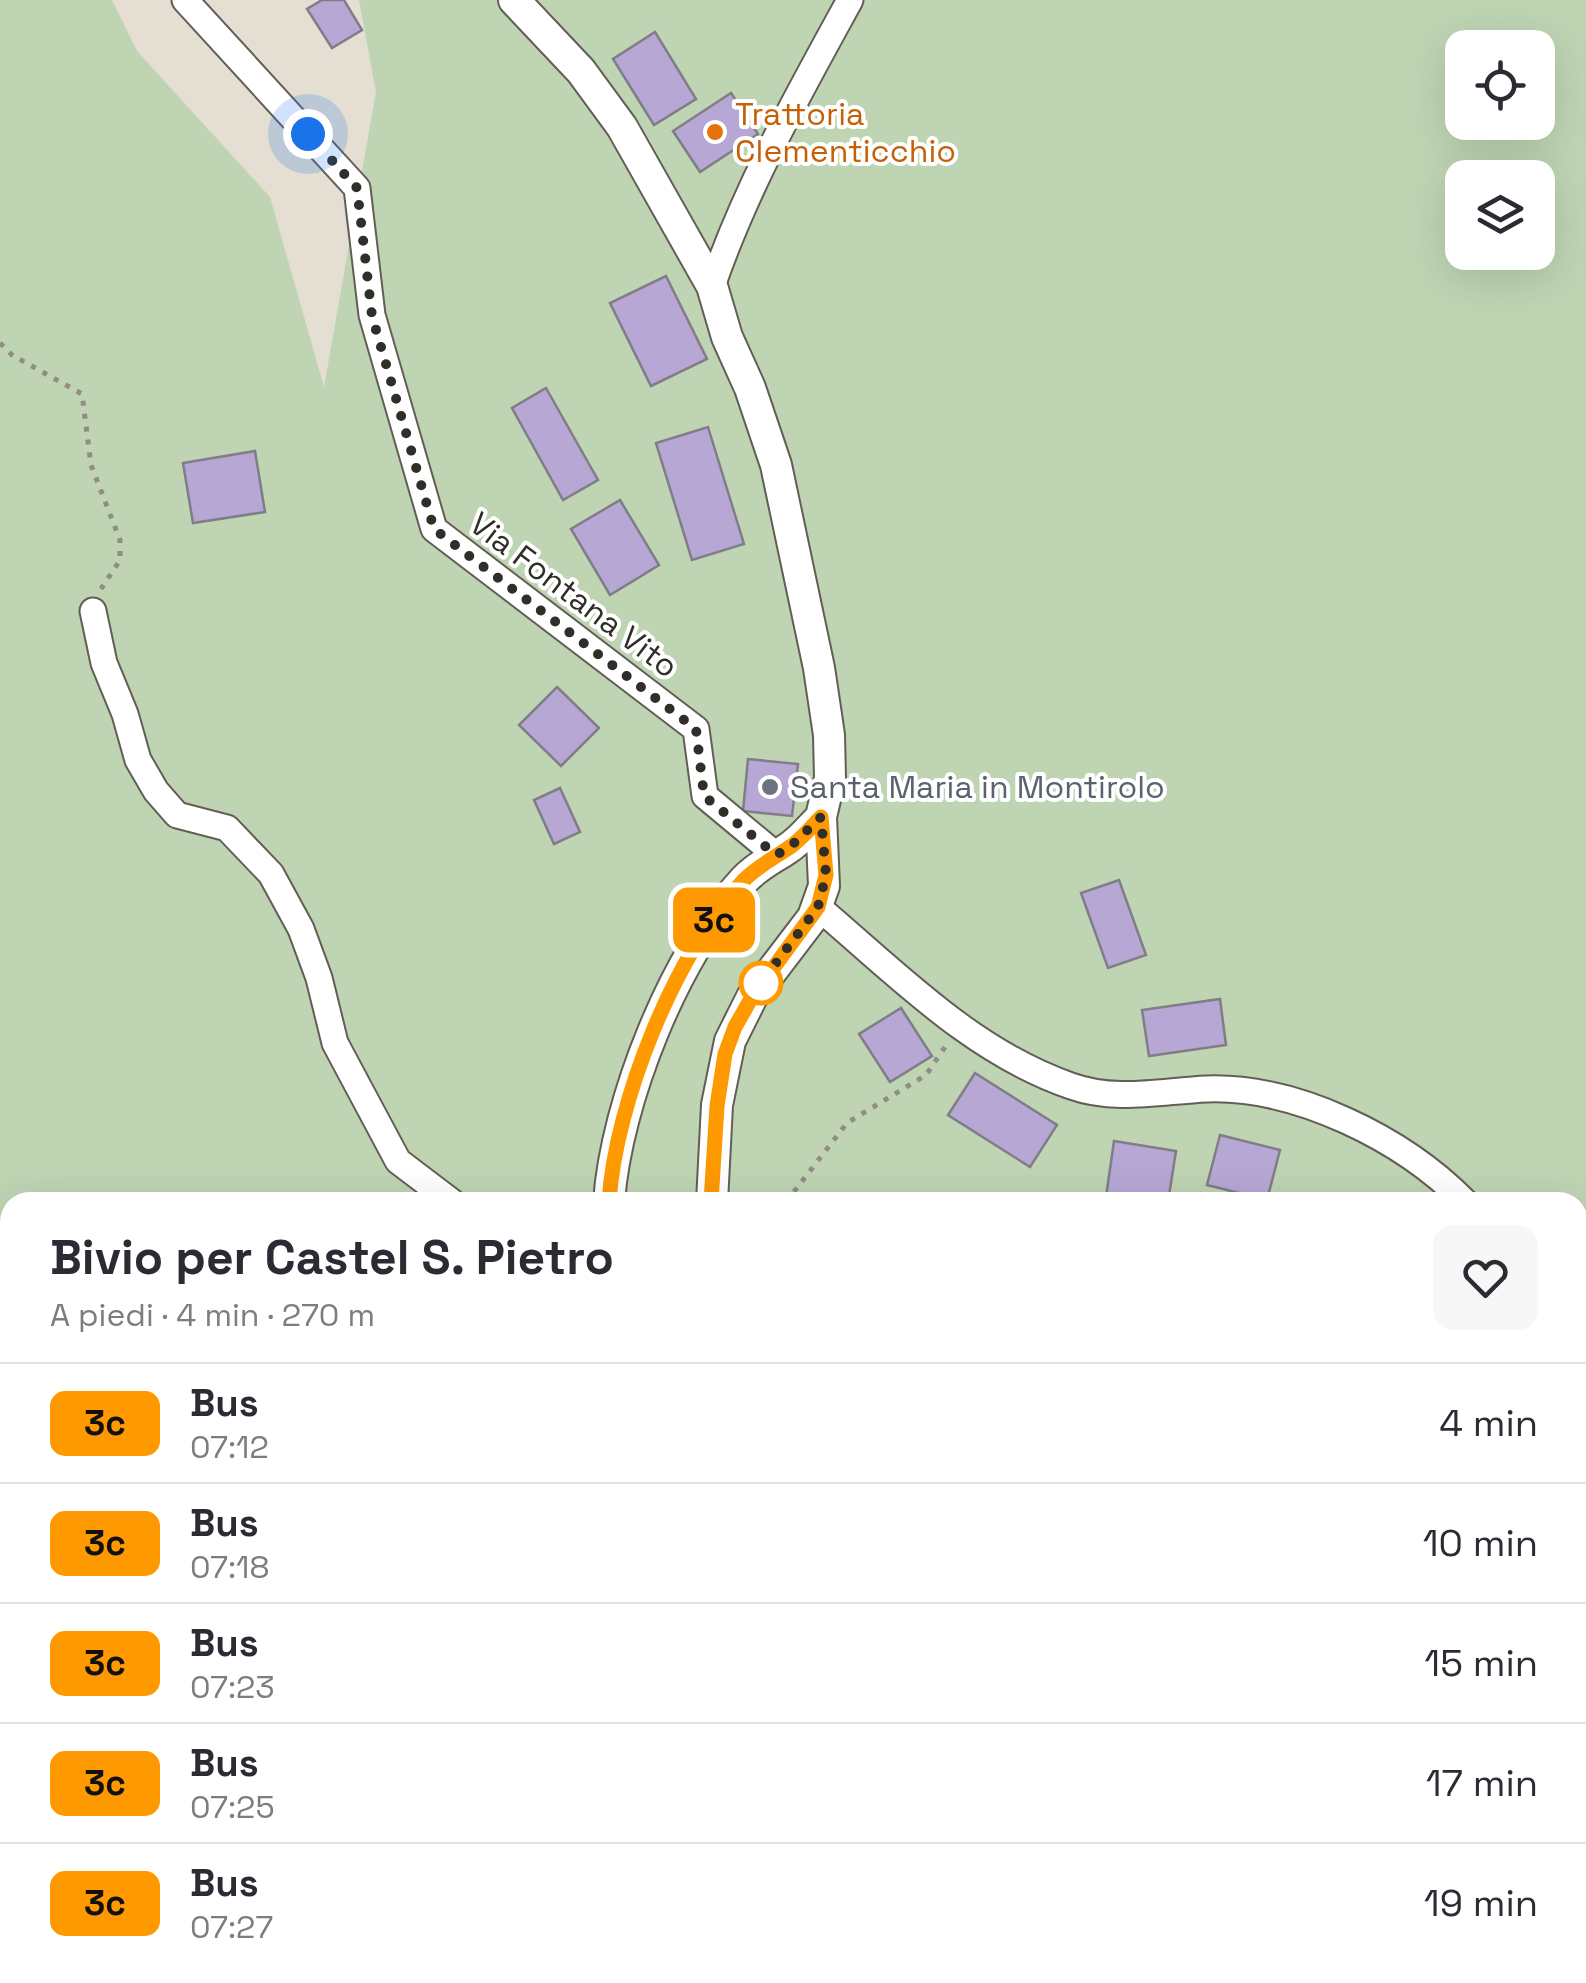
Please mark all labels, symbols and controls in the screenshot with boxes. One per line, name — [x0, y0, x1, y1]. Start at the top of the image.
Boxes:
map controls — [1445, 30, 1555, 270]
button: locate — [1445, 30, 1555, 140]
place label: Trattoria Clementicchio — [735, 94, 956, 171]
your location — [283, 109, 333, 159]
marker: Trattoria Clementicchio — [704, 121, 726, 143]
button: layers — [1445, 160, 1555, 270]
street label: Via Fontana Vito — [462, 504, 686, 686]
place label: Santa Maria in Montirolo — [790, 767, 1165, 807]
marker: Santa Maria in Montirolo — [759, 776, 781, 798]
line badge: 3c — [669, 888, 759, 952]
text: 3c — [693, 898, 735, 942]
unlabelled marker — [740, 962, 782, 1004]
button: heart — [1433, 1225, 1538, 1330]
text: Bivio per Castel S. Pietro — [50, 1227, 614, 1288]
text: A piedi · 4 min · 270 m — [50, 1295, 375, 1335]
text: Bus — [190, 1379, 259, 1427]
text: 4 min — [1439, 1399, 1538, 1447]
text: 3c — [84, 1401, 126, 1445]
text: 07:12 — [190, 1427, 269, 1467]
text: Bus — [190, 1499, 259, 1547]
text: 10 min — [1423, 1519, 1538, 1567]
text: 3c — [84, 1521, 126, 1565]
text: 07:18 — [190, 1547, 269, 1587]
text: Bus — [190, 1619, 259, 1667]
text: 15 min — [1424, 1639, 1538, 1687]
text: 3c — [84, 1641, 126, 1685]
text: 07:23 — [190, 1667, 275, 1707]
text: Bus — [190, 1739, 259, 1787]
text: 17 min — [1426, 1759, 1538, 1807]
text: 3c — [84, 1761, 126, 1805]
text: 07:25 — [190, 1787, 275, 1827]
text: Bus — [190, 1859, 259, 1907]
text: 19 min — [1424, 1879, 1538, 1927]
text: 3c — [84, 1881, 126, 1925]
text: 07:27 — [190, 1907, 273, 1947]

